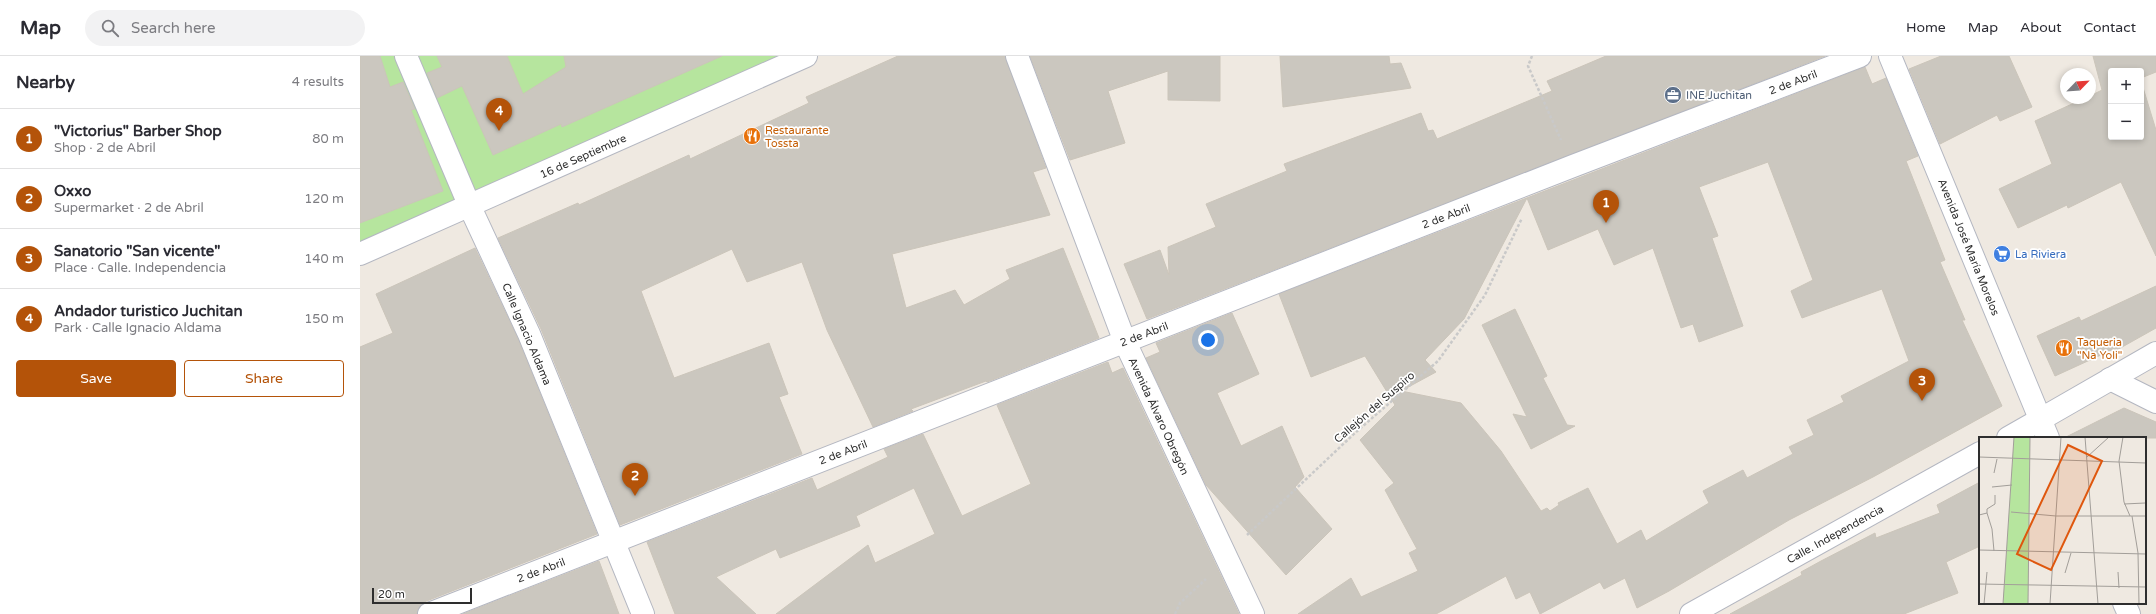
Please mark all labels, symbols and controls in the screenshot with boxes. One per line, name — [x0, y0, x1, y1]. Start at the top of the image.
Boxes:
search box — [85, 10, 365, 46]
text: Map — [20, 17, 61, 39]
icon: search — [99, 17, 121, 39]
text: Search here — [131, 19, 215, 37]
text: Home — [1906, 19, 1946, 36]
text: Map — [1968, 19, 1998, 36]
text: About — [2020, 19, 2062, 36]
text: Contact — [2084, 19, 2136, 36]
street label: 2 de Abril — [1767, 67, 1819, 98]
north arrow — [2060, 68, 2096, 104]
map controls — [2108, 68, 2144, 140]
button: + — [2108, 68, 2144, 104]
text: Nearby — [16, 72, 75, 93]
text: 4 results — [292, 74, 344, 90]
office icon: INE Juchitan — [1663, 85, 1683, 105]
place label: INE Juchitan — [1686, 89, 1752, 102]
pin: 4 — [486, 98, 512, 131]
button: − — [2108, 104, 2144, 140]
text: "Victorius" Barber Shop — [54, 122, 222, 140]
place label: Restaurante Tossta — [765, 124, 829, 150]
restaurant icon: Restaurante Tossta — [742, 126, 762, 146]
text: 1 — [25, 131, 33, 147]
text: 80 m — [312, 131, 344, 147]
street label: 16 de Septiembre — [538, 132, 628, 181]
text: Shop · 2 de Abril — [54, 140, 156, 156]
street label: Avenida José María Morelos — [1935, 177, 2002, 317]
text: Oxxo — [54, 182, 91, 200]
pin: 1 — [1593, 190, 1619, 223]
text: 2 — [25, 191, 33, 207]
text: 120 m — [304, 191, 344, 207]
text: Supermarket · 2 de Abril — [54, 200, 204, 216]
street label: 2 de Abril — [1420, 201, 1472, 232]
text: Sanatorio "San vicente" — [54, 242, 221, 260]
supermarket icon: La Riviera — [1992, 244, 2012, 264]
place label: La Riviera — [2015, 248, 2066, 261]
text: 3 — [25, 251, 33, 267]
text: 140 m — [304, 251, 344, 267]
text: Place · Calle. Independencia — [54, 260, 226, 276]
street label: Calle Ignacio Aldama — [499, 281, 554, 387]
text: Andador turistico Juchitan — [54, 302, 243, 320]
text: 4 — [25, 311, 33, 327]
text: 150 m — [304, 311, 344, 327]
street label: 2 de Abril — [1118, 319, 1170, 350]
text: Park · Calle Ignacio Aldama — [54, 320, 221, 336]
your location — [1198, 330, 1218, 350]
place label: Taqueria "Na Yoli" — [2077, 336, 2122, 362]
restaurant icon: Taqueria "Na Yoli" — [2054, 338, 2074, 358]
street label: Avenida Álvaro Obregón — [1126, 355, 1192, 477]
button: Save — [16, 360, 176, 397]
button: Share — [184, 360, 344, 397]
pin: 3 — [1909, 368, 1935, 401]
street label: Callejón del Suspiro — [1331, 369, 1417, 446]
street label: 2 de Abril — [817, 437, 869, 468]
inset map — [1979, 437, 2146, 604]
pin: 2 — [622, 463, 648, 496]
street label: Calle. Independencia — [1785, 502, 1886, 566]
street label: 2 de Abril — [515, 555, 567, 586]
scale bar — [372, 586, 472, 605]
text: 20 m — [378, 588, 405, 601]

